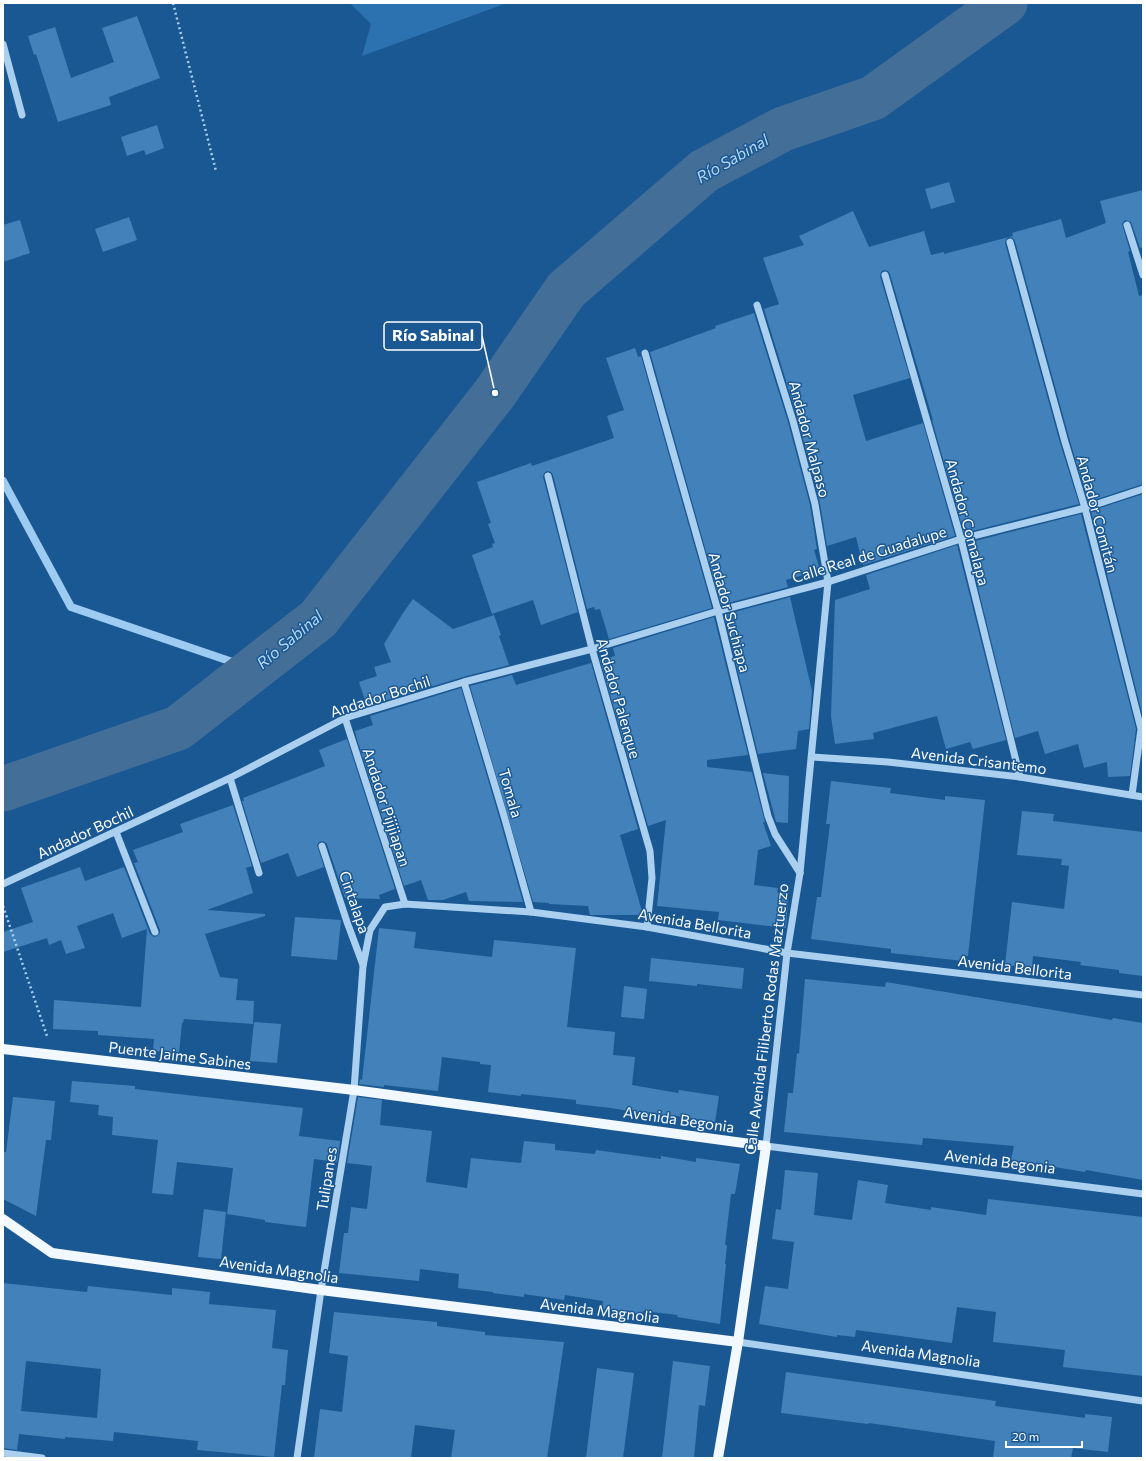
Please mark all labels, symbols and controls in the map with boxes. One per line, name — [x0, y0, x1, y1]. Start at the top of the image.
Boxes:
water label: Río Sabinal — [692, 129, 772, 186]
callout: Río Sabinal — [384, 322, 482, 350]
text: Río Sabinal — [392, 325, 474, 344]
street label: Andador Malpaso — [786, 379, 834, 499]
street label: Andador Comitán — [1074, 453, 1122, 575]
street label: Andador Comalapa — [942, 457, 994, 587]
street label: Calle Real de Guadalupe — [790, 522, 949, 586]
street label: Andador Suchiapa — [705, 550, 755, 674]
water label: Río Sabinal — [252, 605, 327, 672]
street label: Andador Palenque — [593, 636, 645, 760]
street label: Andador Bochil — [328, 671, 432, 721]
street label: Avenida Crisantemo — [910, 743, 1048, 777]
street label: Andador Pijijiapan — [359, 745, 415, 869]
street label: Tomala — [495, 766, 527, 820]
street label: Andador Bochil — [34, 802, 136, 862]
street label: Cintalapa — [336, 868, 374, 936]
street label: Calle Avenida Filiberto Rodas Maztuerzo — [740, 882, 792, 1156]
street label: Avenida Bellorita — [637, 904, 753, 942]
street label: Avenida Bellorita — [957, 951, 1073, 983]
street label: Puente Jaime Sabines — [108, 1037, 253, 1073]
street label: Avenida Begonia — [622, 1102, 736, 1136]
street label: Avenida Begonia — [943, 1145, 1057, 1177]
street label: Tulipanes — [312, 1146, 340, 1212]
street label: Avenida Magnolia — [218, 1252, 340, 1286]
street label: Avenida Magnolia — [539, 1294, 661, 1326]
street label: Avenida Magnolia — [860, 1336, 982, 1370]
scale bar — [1006, 1423, 1082, 1449]
text: 20 m — [1012, 1429, 1039, 1443]

